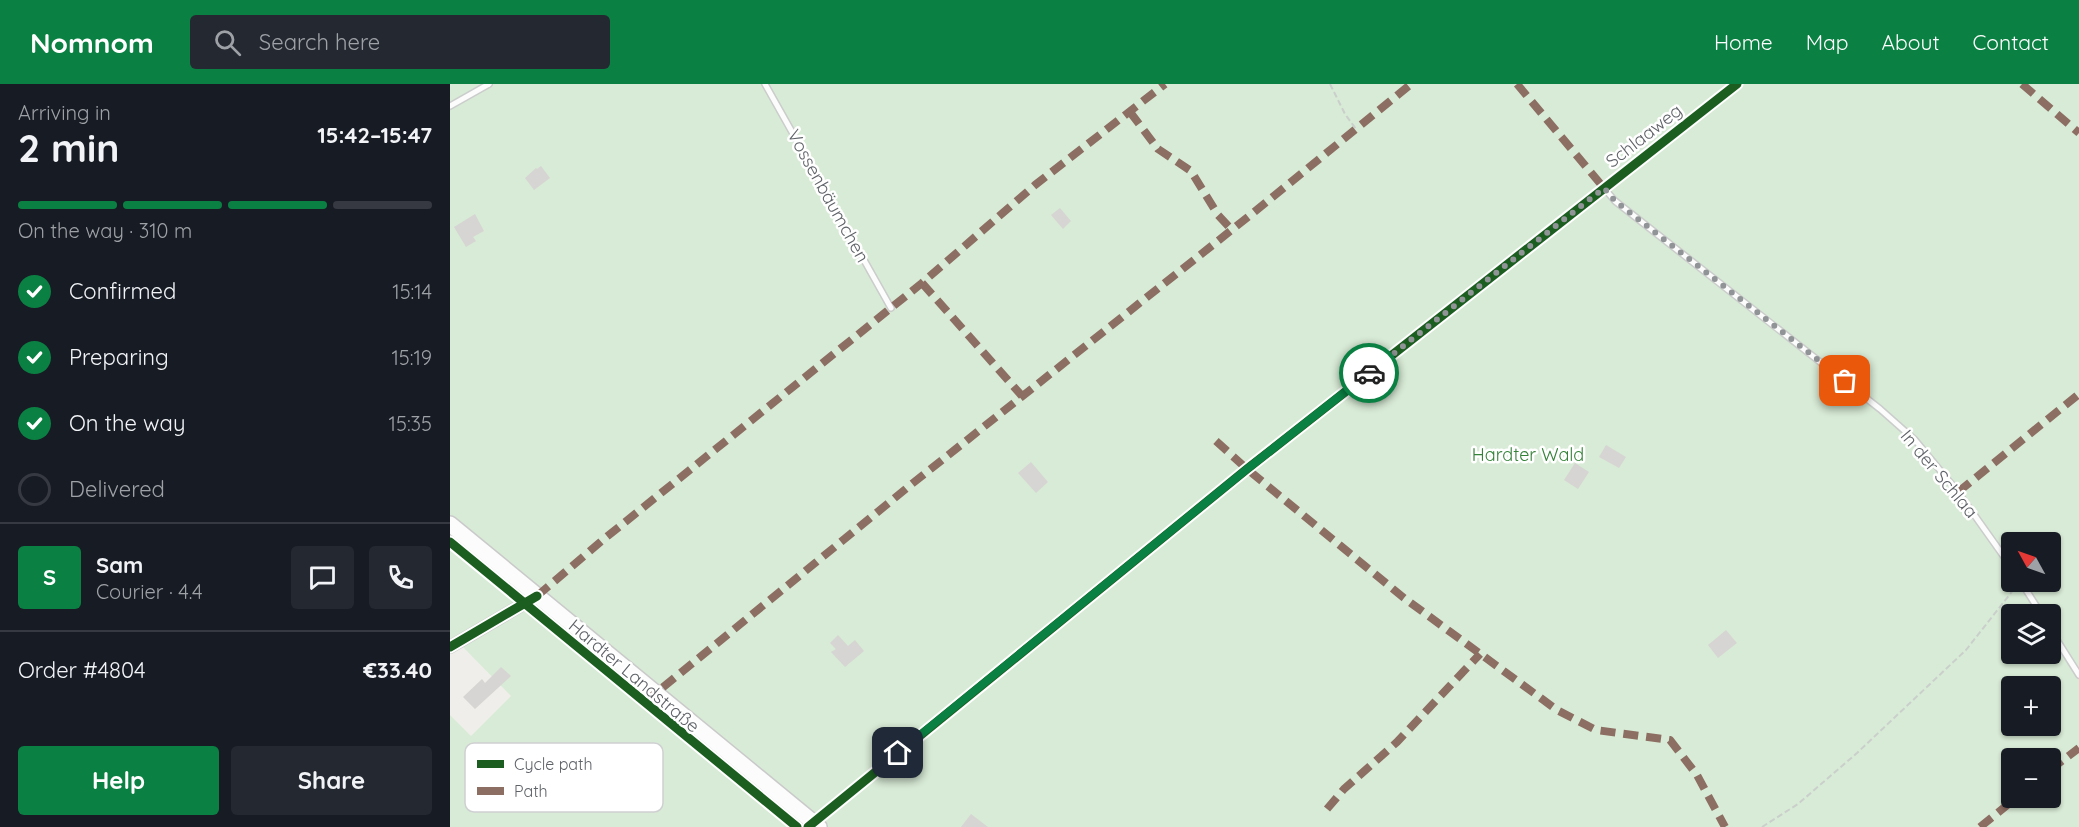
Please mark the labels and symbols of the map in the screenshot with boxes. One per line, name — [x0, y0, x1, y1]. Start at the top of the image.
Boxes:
street label: Schlaaweg — [1601, 99, 1686, 173]
street label: Vossenbäumchen — [782, 125, 874, 266]
courier — [1339, 343, 1399, 403]
pin — [1819, 355, 1870, 406]
street label: In der Schlaa — [1896, 425, 1983, 523]
park label: Hardter Wald — [1472, 443, 1584, 466]
north arrow — [2001, 532, 2061, 592]
street label: Hardter Landstraße — [564, 614, 705, 737]
pin — [872, 727, 923, 778]
legend — [465, 743, 663, 812]
text: Cycle path — [514, 754, 593, 774]
text: Path — [514, 781, 548, 801]

